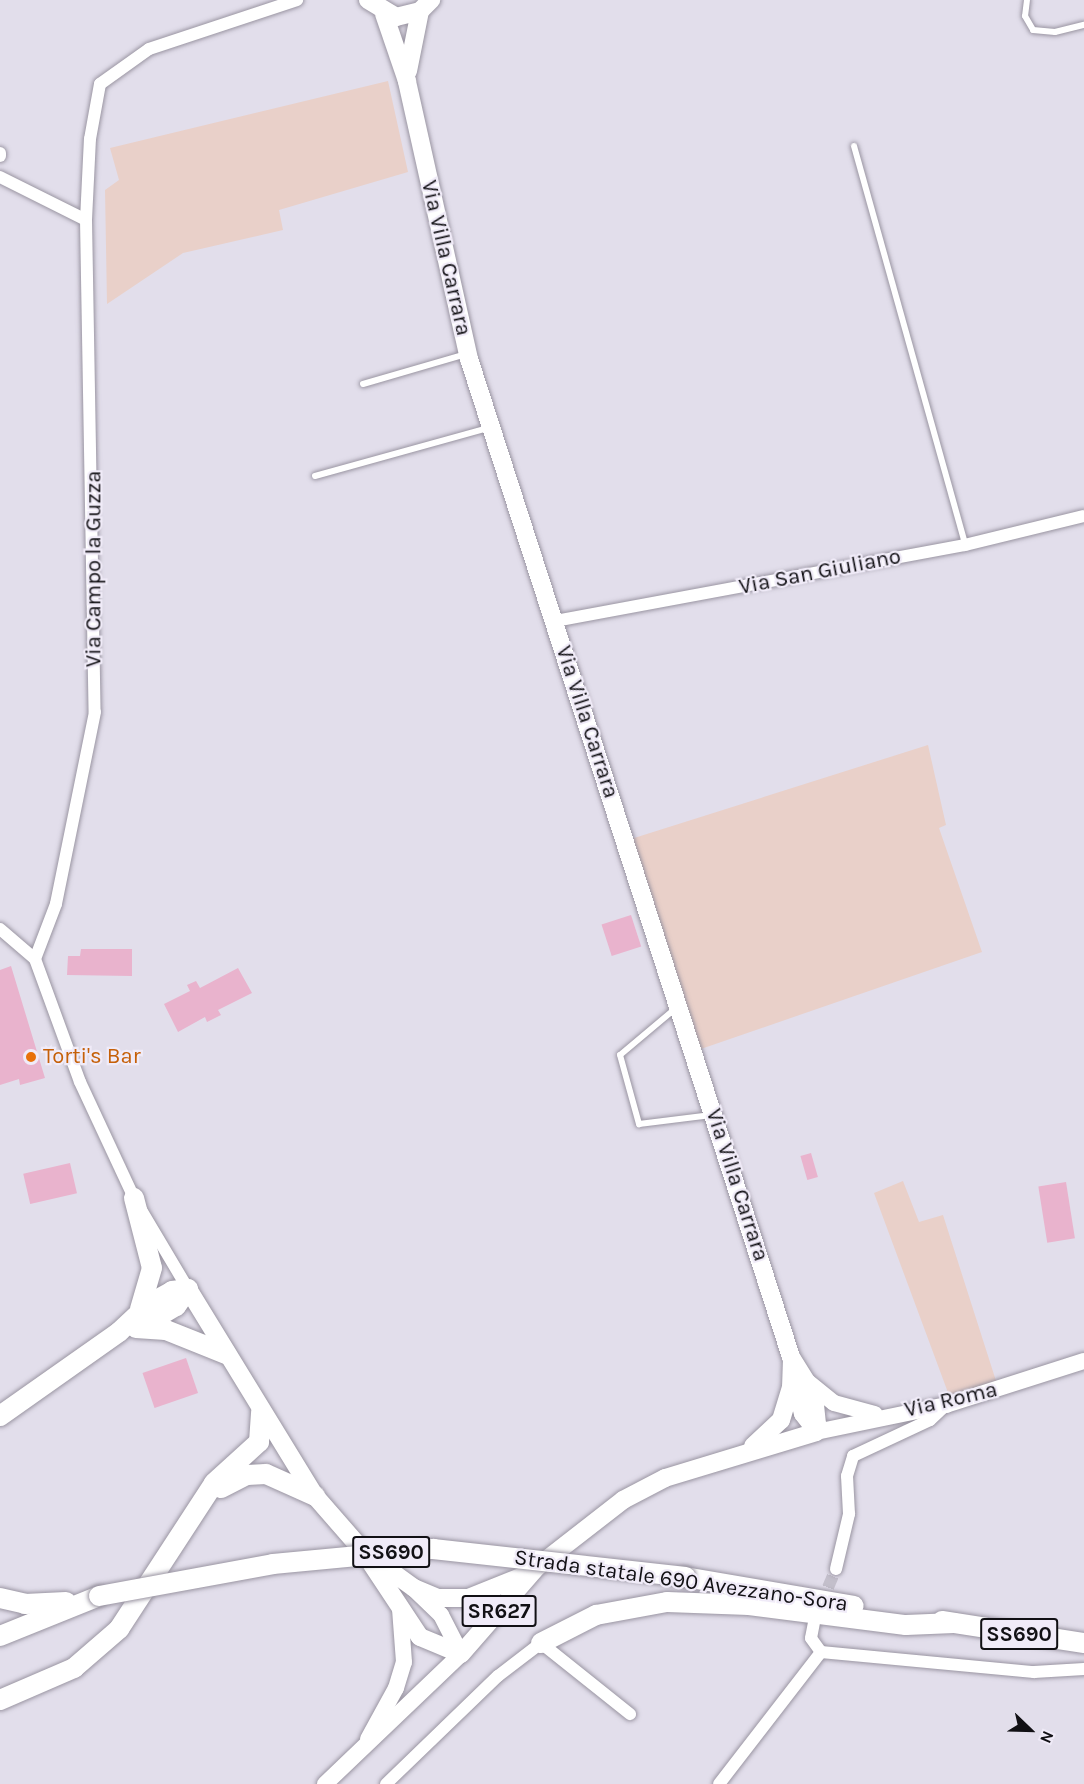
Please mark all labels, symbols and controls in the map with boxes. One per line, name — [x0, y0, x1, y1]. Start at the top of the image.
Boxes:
street label: Via Villa Carrara — [415, 178, 477, 338]
street label: Via Campo la Guzza — [81, 471, 107, 667]
street label: Via San Giuliano — [737, 543, 903, 601]
street label: Via Villa Carrara — [550, 643, 624, 801]
place label: Torti's Bar — [43, 1044, 141, 1070]
marker: Torti's Bar — [24, 1050, 38, 1064]
street label: Via Villa Carrara — [700, 1106, 774, 1264]
street label: Via Roma — [902, 1377, 1000, 1423]
road number: SS690 — [352, 1534, 430, 1570]
street label: Strada statale 690 Avezzano-Sora — [513, 1545, 849, 1617]
road number: SR627 — [462, 1593, 536, 1629]
road number: SS690 — [980, 1616, 1058, 1652]
north arrow — [1000, 1700, 1060, 1760]
text: N — [1036, 1728, 1058, 1746]

